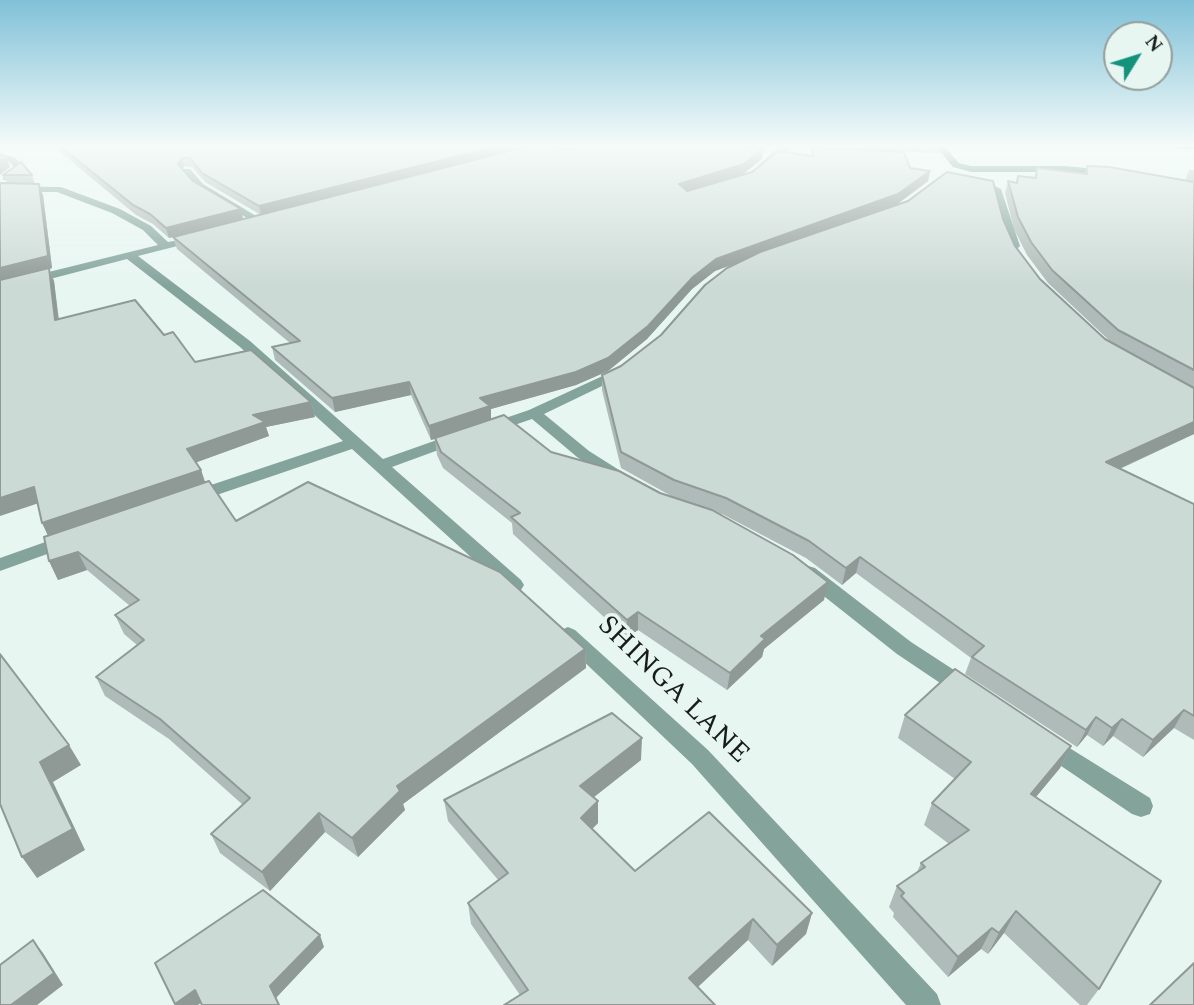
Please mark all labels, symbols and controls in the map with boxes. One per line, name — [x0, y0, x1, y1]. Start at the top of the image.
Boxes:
north arrow — [1103, 21, 1173, 91]
text: N — [1137, 29, 1170, 59]
street label: SHINGA LANE — [589, 610, 755, 772]

